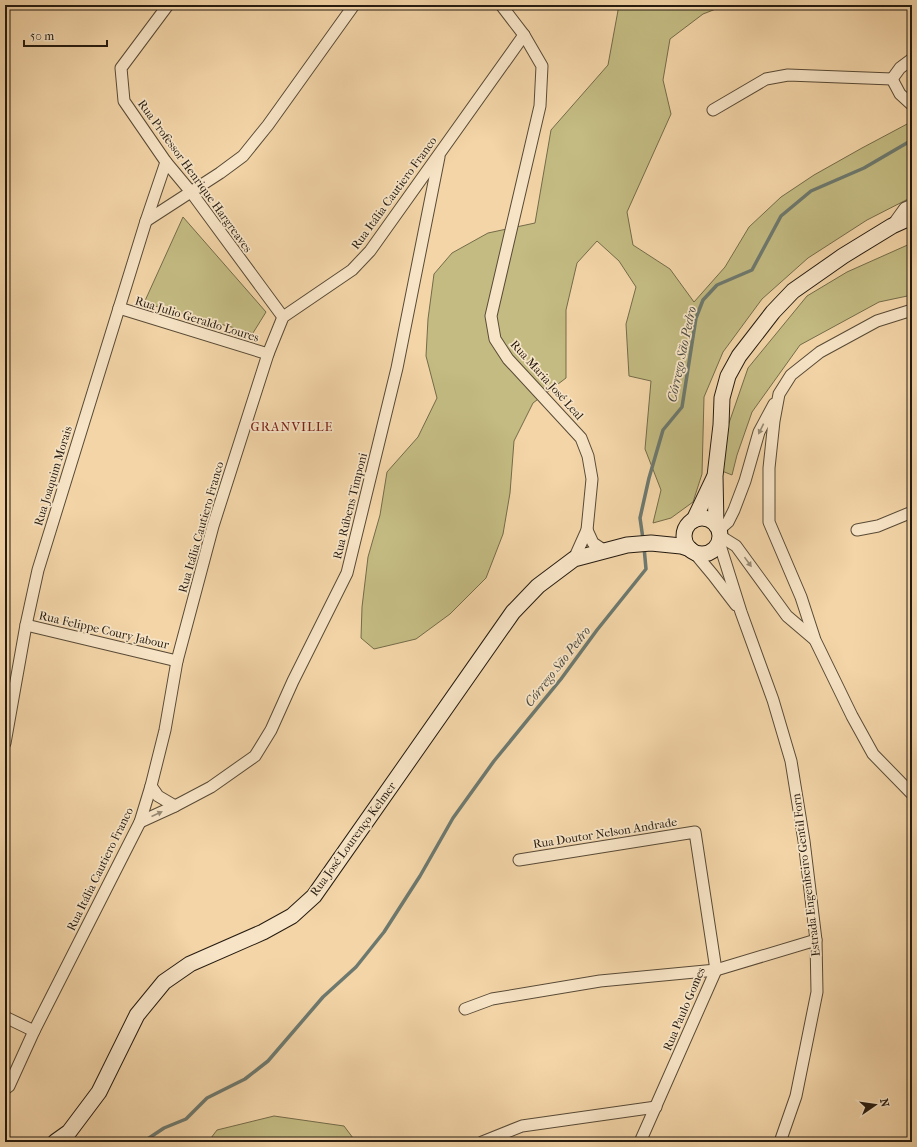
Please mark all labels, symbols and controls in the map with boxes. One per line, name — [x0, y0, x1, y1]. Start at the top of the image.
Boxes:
scale bar — [24, 22, 107, 48]
text: 50 m — [30, 29, 54, 43]
street label: Rua Professor Henrique Hargreaves — [135, 97, 255, 256]
street label: Rua Itália Cautiero Franco — [348, 134, 440, 252]
street label: Rua Julio Geraldo Loures — [133, 293, 261, 345]
water label: Córrego São Pedro — [664, 304, 699, 403]
street label: Rua Maria José Leal — [508, 337, 587, 423]
district label: GRANVILLE — [250, 419, 334, 434]
one-way arrow — [758, 423, 764, 435]
street label: Rua Joaquim Morais — [31, 424, 75, 528]
street label: Rua Rúbens Timponi — [330, 451, 370, 561]
street label: Rua Itália Cautiero Franco — [176, 460, 226, 594]
one-way arrow — [744, 557, 752, 567]
street label: Rua Felippe Coury Jabour — [38, 608, 171, 652]
water label: Córrego São Pedro — [521, 623, 594, 709]
street label: Rua José Lourenço Kelmer — [307, 779, 400, 899]
street label: Estrada Engenheiro Gentil Forn — [789, 793, 823, 957]
street label: Rua Itália Cautiero Franco — [64, 805, 136, 933]
one-way arrow — [152, 811, 163, 817]
street label: Rua Doutor Nelson Andrade — [532, 815, 678, 851]
street label: Rua Paulo Gomes — [660, 965, 708, 1053]
north arrow — [855, 1085, 895, 1125]
text: N — [877, 1097, 892, 1109]

